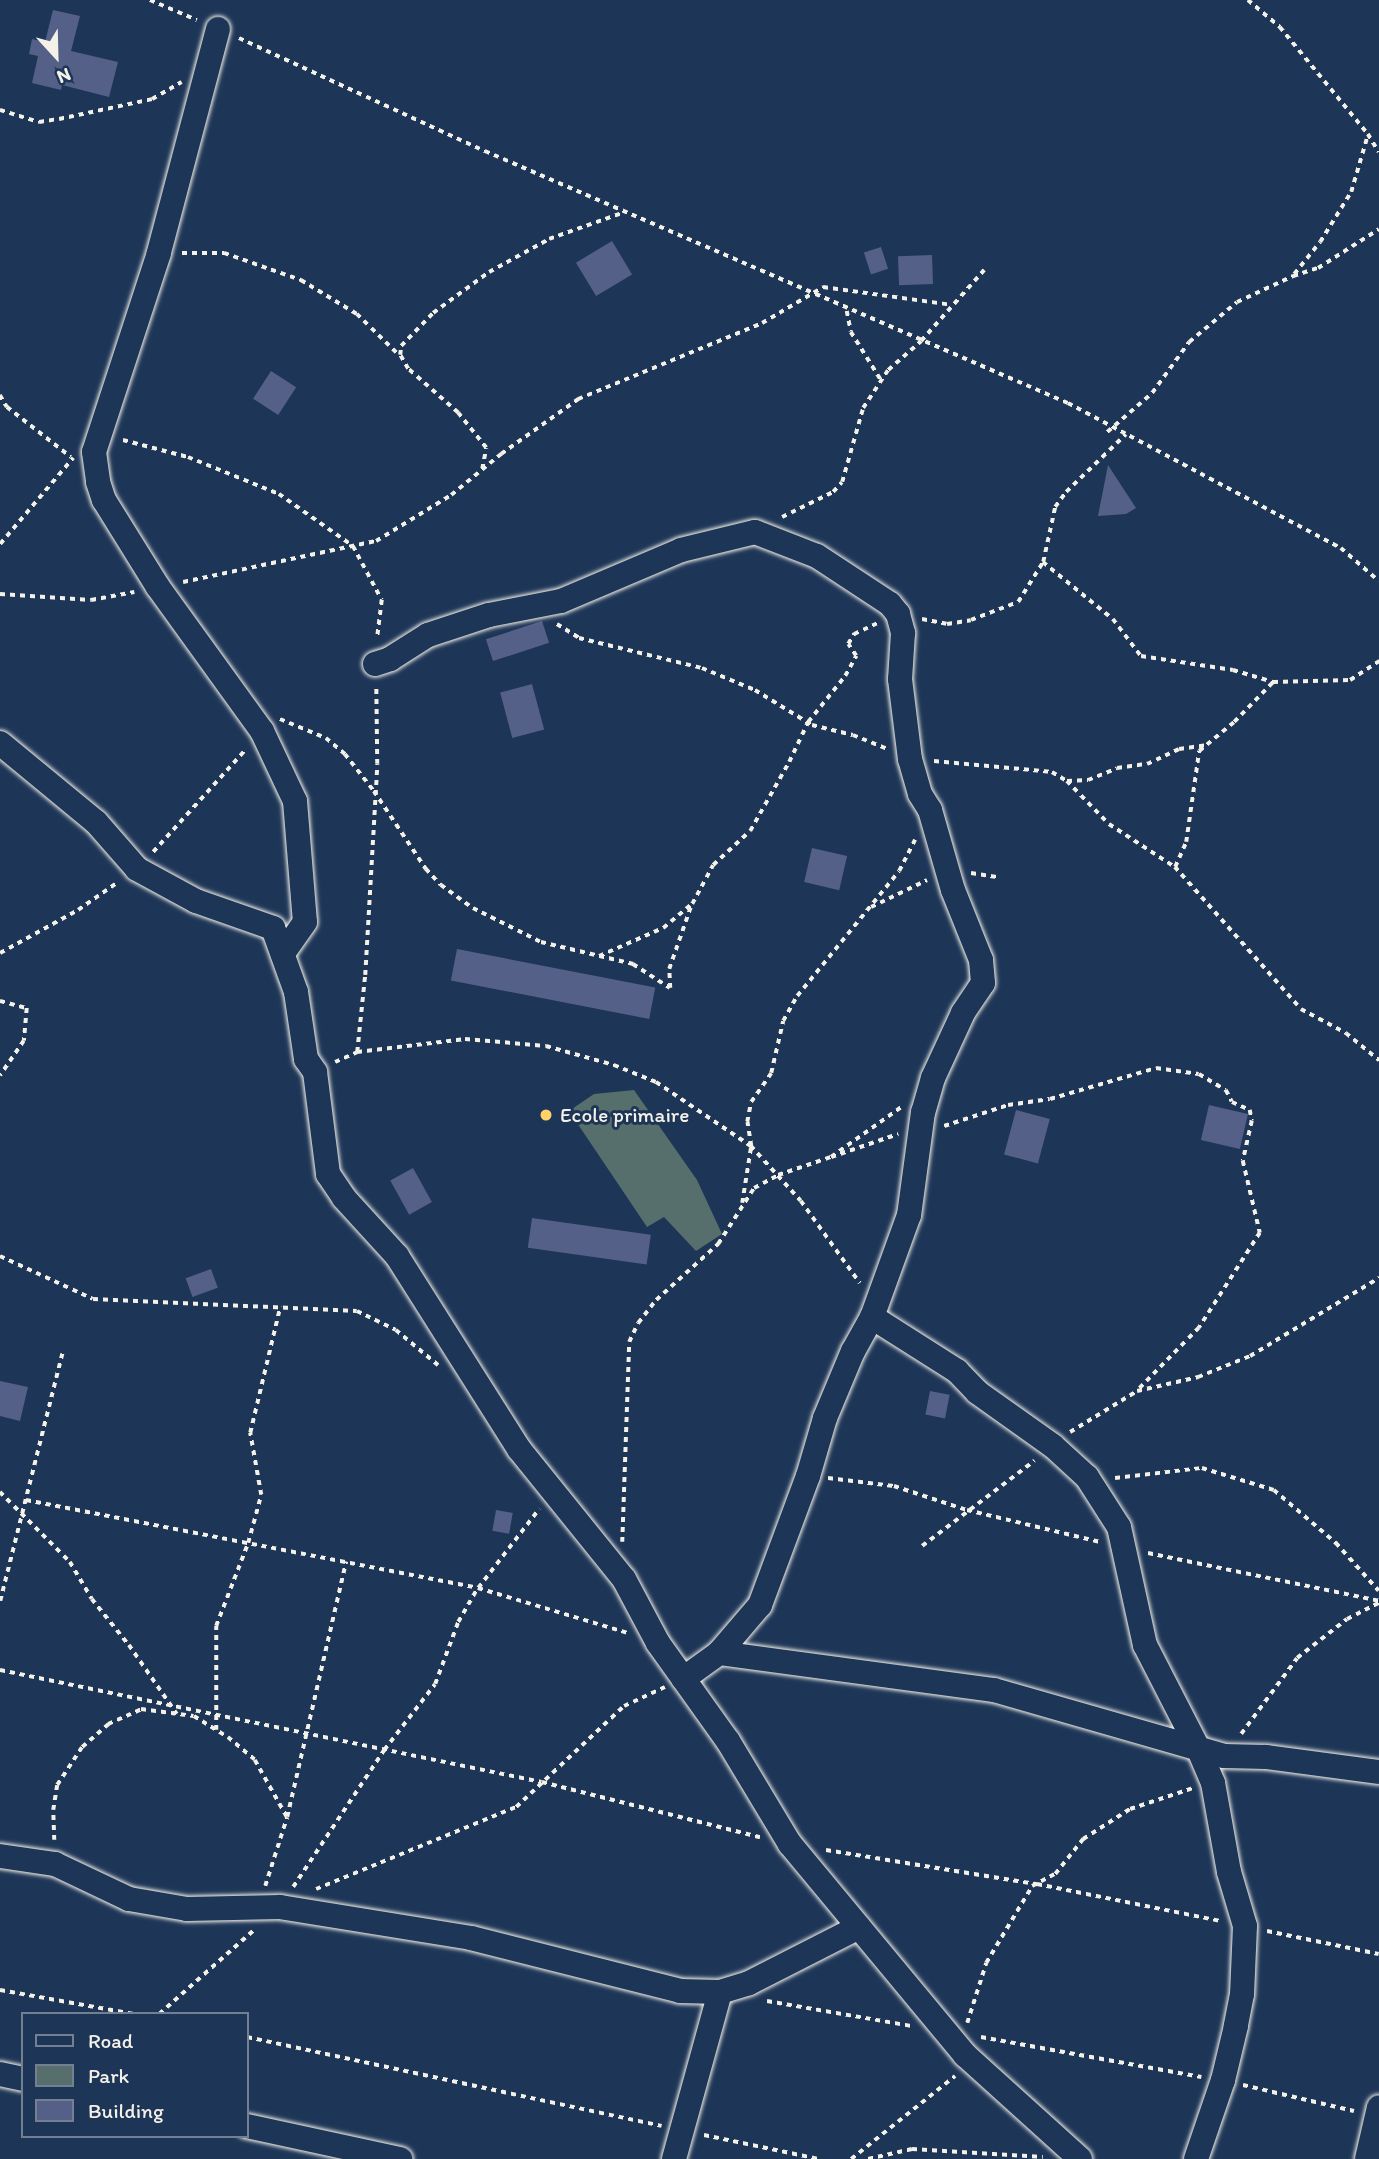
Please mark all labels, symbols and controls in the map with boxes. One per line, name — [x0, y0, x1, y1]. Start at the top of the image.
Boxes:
north arrow — [21, 21, 91, 91]
text: N — [54, 63, 74, 89]
place label: Ecole primaire — [560, 1102, 689, 1128]
marker: Ecole primaire — [538, 1107, 554, 1123]
legend — [21, 2012, 248, 2138]
text: Road — [88, 2028, 133, 2053]
text: Park — [88, 2063, 129, 2088]
text: Building — [88, 2098, 164, 2123]

